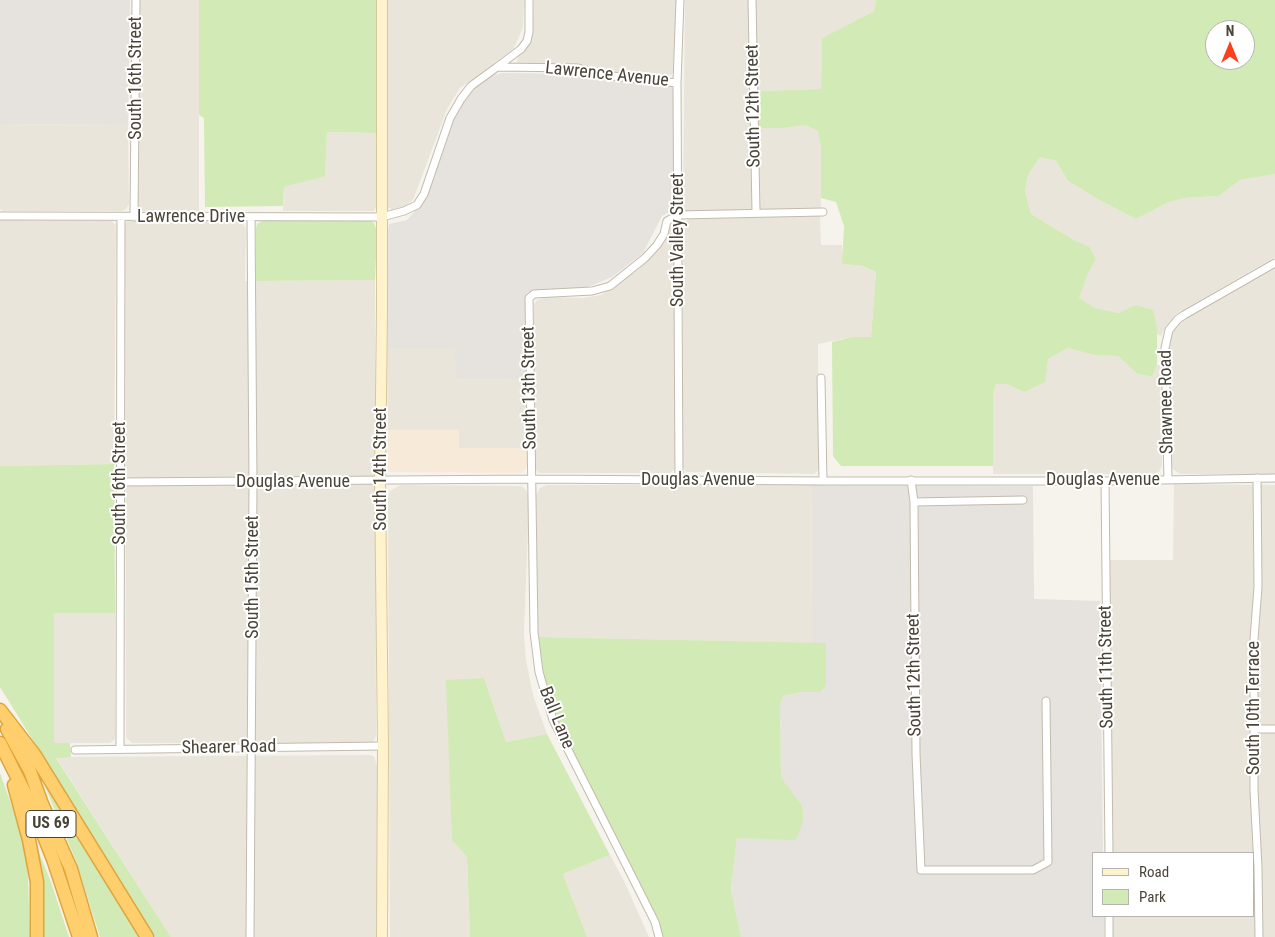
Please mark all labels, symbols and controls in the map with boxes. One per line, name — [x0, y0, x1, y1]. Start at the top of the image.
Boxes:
street label: South 16th Street — [125, 16, 147, 140]
north arrow — [1205, 20, 1255, 70]
text: N — [1226, 23, 1234, 39]
street label: South 12th Street — [742, 44, 766, 168]
street label: Lawrence Avenue — [544, 58, 670, 92]
street label: South Valley Street — [667, 173, 689, 307]
street label: Lawrence Drive — [137, 206, 245, 228]
street label: South 13th Street — [518, 326, 542, 450]
street label: Shawnee Road — [1155, 350, 1179, 454]
street label: South 14th Street — [370, 407, 392, 531]
street label: South 16th Street — [109, 421, 131, 545]
street label: Douglas Avenue — [641, 469, 755, 491]
street label: Douglas Avenue — [1046, 469, 1160, 491]
street label: Douglas Avenue — [236, 471, 350, 493]
street label: South 15th Street — [242, 515, 264, 639]
street label: South 11th Street — [1095, 605, 1119, 729]
street label: South 12th Street — [903, 613, 927, 737]
street label: South 10th Terrace — [1243, 641, 1265, 775]
street label: Ball Lane — [534, 684, 578, 752]
street label: Shearer Road — [182, 736, 276, 760]
road number: US 69 — [26, 811, 76, 838]
legend — [1092, 852, 1255, 917]
text: Road — [1139, 863, 1169, 881]
text: Park — [1139, 888, 1166, 906]

